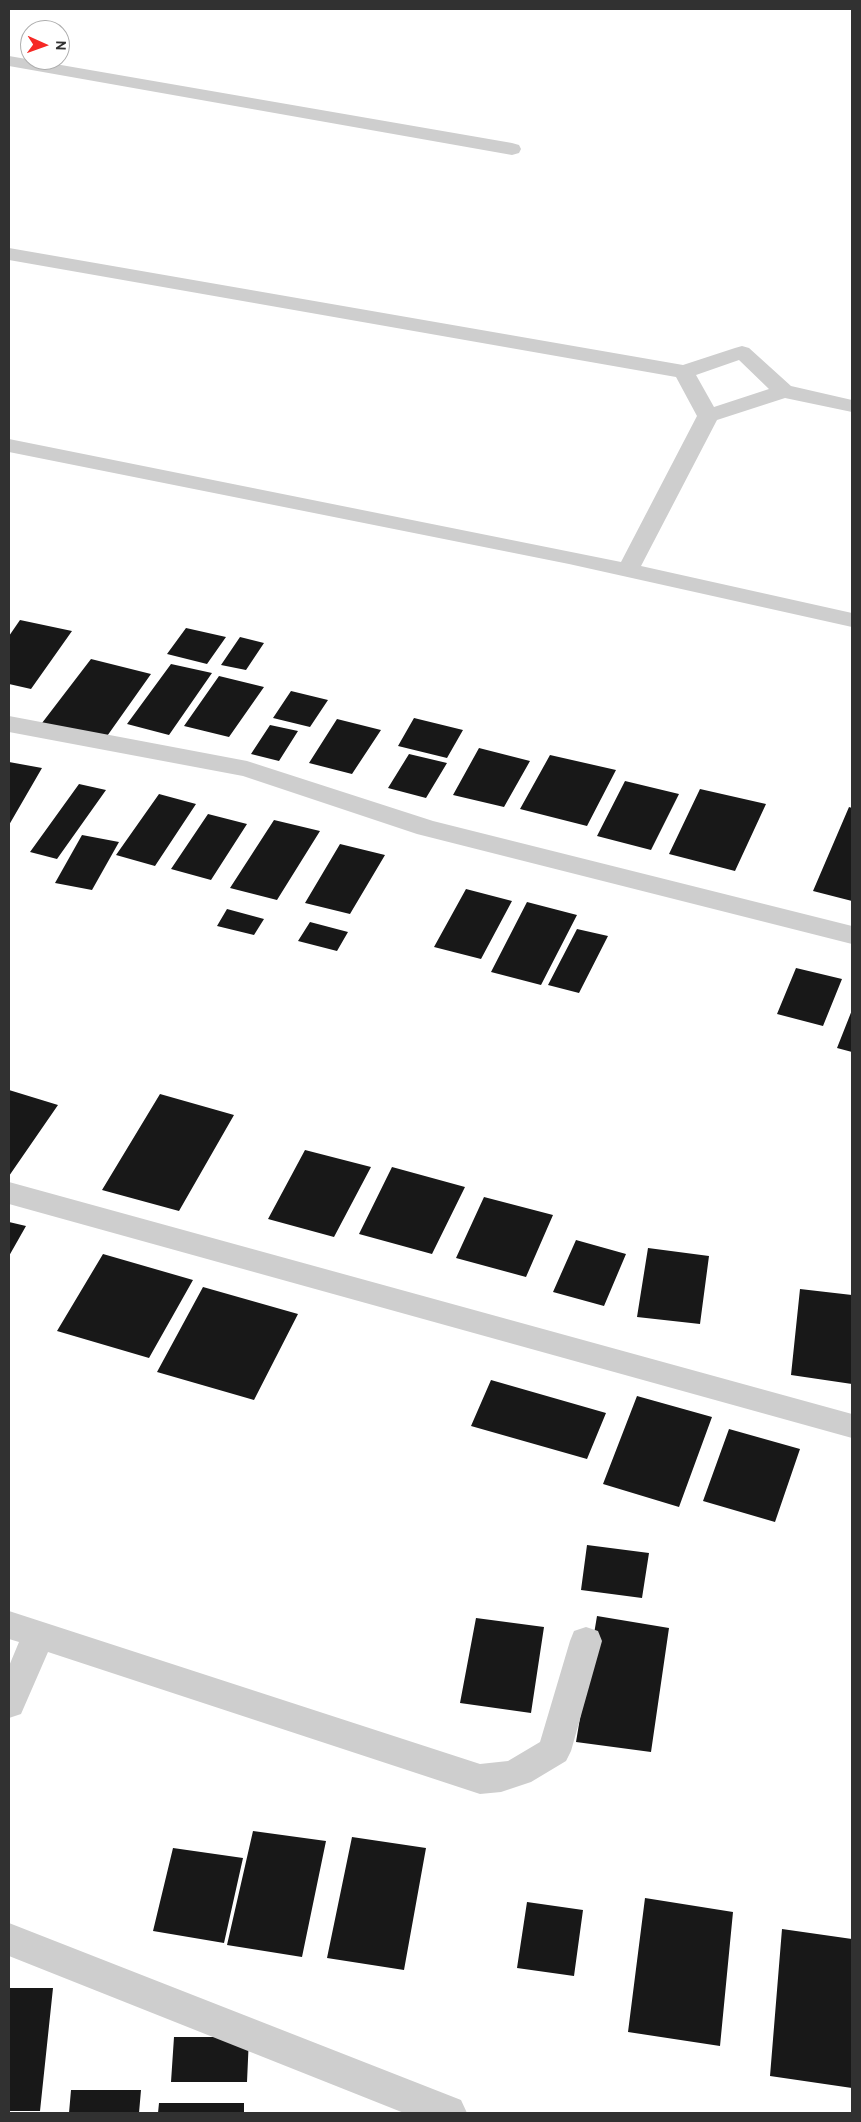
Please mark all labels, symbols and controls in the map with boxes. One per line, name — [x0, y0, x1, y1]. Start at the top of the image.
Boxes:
north arrow — [20, 20, 70, 70]
text: N — [51, 40, 68, 51]

